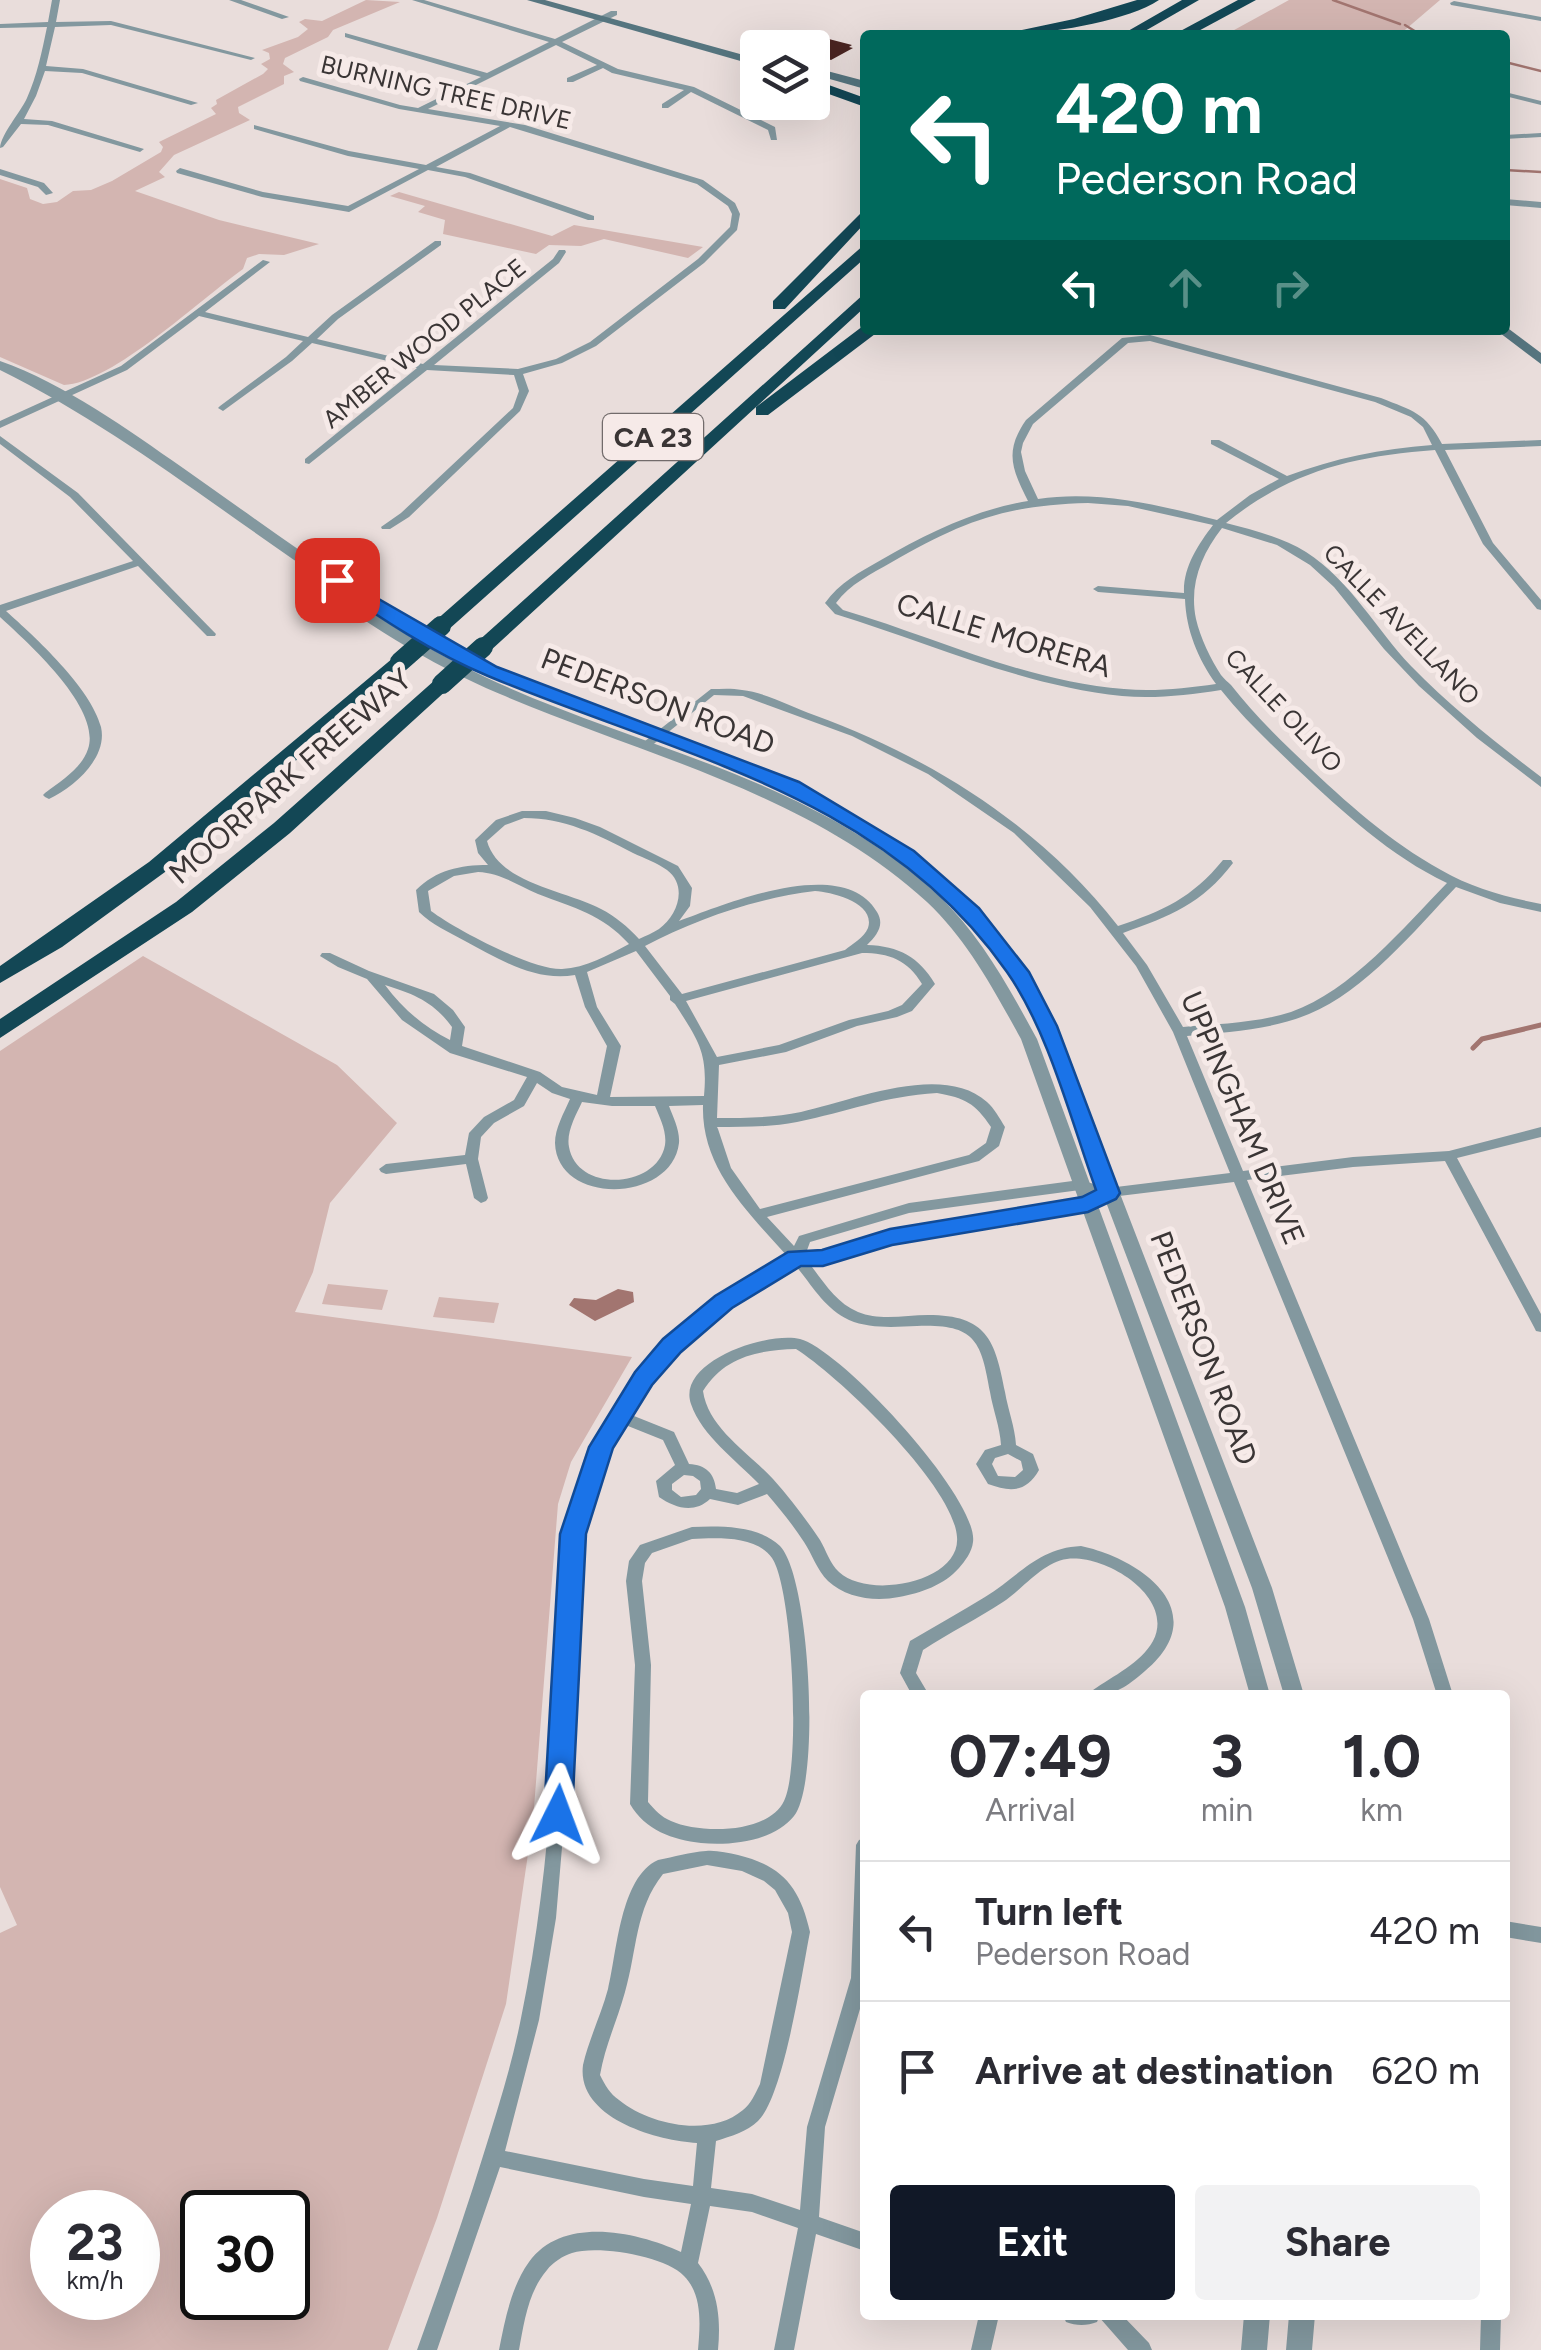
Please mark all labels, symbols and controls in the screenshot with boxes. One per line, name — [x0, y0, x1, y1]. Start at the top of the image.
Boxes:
map controls — [740, 30, 830, 120]
button: layers — [740, 30, 830, 120]
street label: BURNING TREE DRIVE — [318, 49, 574, 135]
text: 420 m — [1055, 66, 1263, 151]
icon: left — [890, 70, 1020, 200]
text: Pederson Road — [1055, 151, 1358, 205]
street label: AMBER WOOD PLACE — [316, 252, 532, 434]
icon: left — [1053, 260, 1108, 315]
icon: ahead — [1158, 260, 1213, 315]
icon: right — [1263, 260, 1318, 315]
road number: CA 23 — [603, 414, 703, 460]
street label: CALLE AVELLANO — [1318, 537, 1486, 711]
pin — [295, 538, 380, 623]
icon: arrive — [310, 553, 365, 608]
street label: CALLE MORERA — [892, 585, 1117, 685]
street label: PEDERSON ROAD — [536, 639, 780, 763]
street label: CALLE OLIVO — [1219, 642, 1349, 778]
street label: MOORPARK FREEWAY — [161, 661, 419, 891]
street label: UPPINGHAM DRIVE — [1173, 986, 1313, 1250]
street label: PEDERSON ROAD — [1142, 1226, 1266, 1470]
text: 07:49 — [949, 1720, 1112, 1792]
text: 3 — [1210, 1720, 1244, 1792]
text: 1.0 — [1342, 1720, 1421, 1792]
position arrow — [506, 1763, 610, 1867]
text: Arrival — [985, 1791, 1076, 1829]
text: min — [1201, 1791, 1253, 1829]
text: km — [1360, 1791, 1403, 1829]
text: Turn left — [975, 1889, 1123, 1935]
icon: left — [890, 1904, 945, 1959]
text: 420 m — [1369, 1908, 1480, 1954]
text: Pederson Road — [975, 1935, 1191, 1973]
icon: arrive — [890, 2044, 945, 2099]
text: Arrive at destination — [975, 2048, 1333, 2094]
text: 620 m — [1371, 2048, 1480, 2094]
button: Exit — [890, 2185, 1175, 2300]
button: Share — [1195, 2185, 1480, 2300]
speed limit sign: 30 — [180, 2190, 310, 2320]
text: 23 — [67, 2212, 123, 2273]
text: km/h — [66, 2265, 124, 2295]

